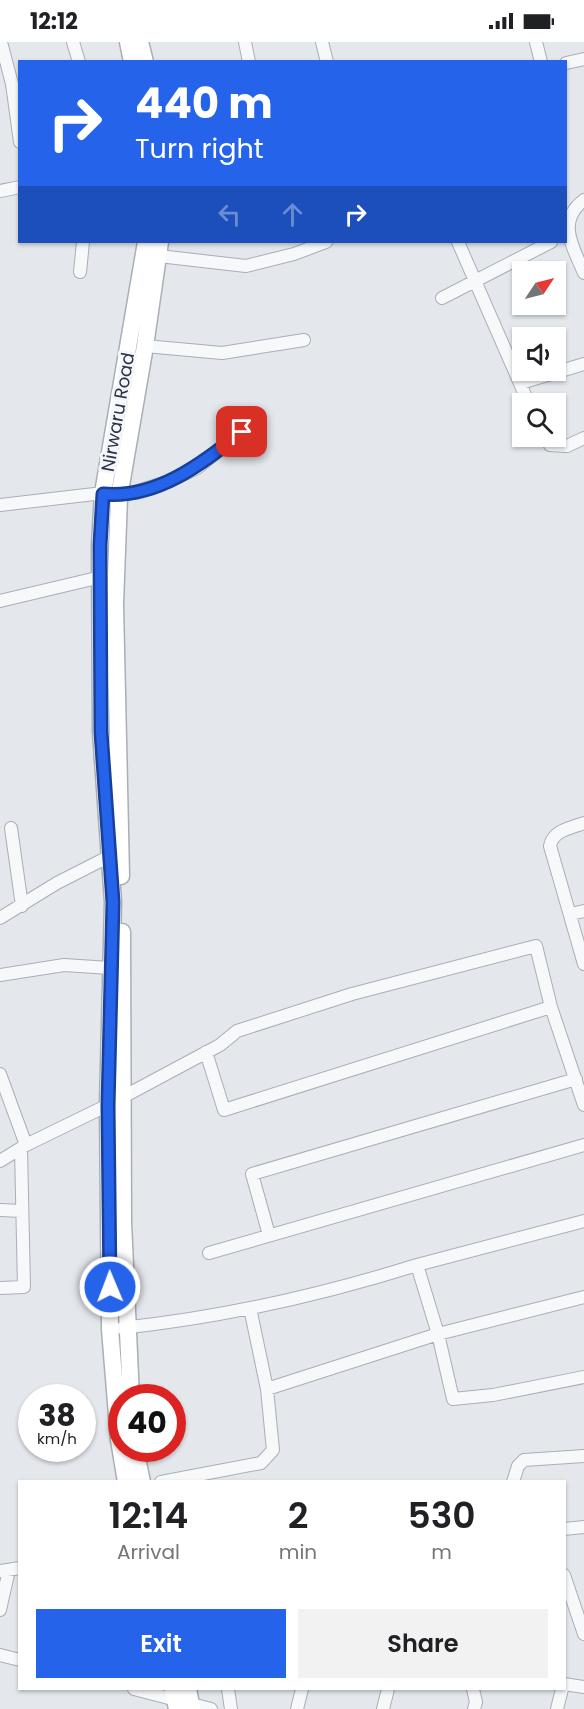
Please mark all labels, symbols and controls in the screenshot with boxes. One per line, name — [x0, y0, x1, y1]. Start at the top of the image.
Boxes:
text: 12:12 — [30, 6, 78, 37]
text: 440 m — [135, 74, 273, 133]
icon: right — [36, 84, 114, 162]
text: Turn right — [135, 130, 264, 167]
icon: left — [213, 198, 246, 231]
icon: ahead — [276, 198, 309, 231]
icon: right — [339, 198, 372, 231]
north arrow — [512, 261, 566, 315]
map controls — [512, 261, 566, 447]
button: sound — [512, 327, 566, 381]
street label: Nirwaru Road — [95, 350, 140, 473]
button: search — [512, 393, 566, 447]
pin — [216, 406, 267, 457]
icon: arrive — [225, 415, 258, 448]
position arrow — [78, 1255, 142, 1319]
speed limit sign: 40 — [108, 1384, 186, 1462]
text: 38 — [38, 1394, 76, 1437]
text: km/h — [37, 1428, 77, 1449]
text: 12:14 — [108, 1490, 188, 1541]
text: 2 — [288, 1490, 308, 1541]
text: 530 — [408, 1490, 476, 1541]
text: Arrival — [117, 1538, 180, 1566]
text: min — [279, 1538, 317, 1566]
text: m — [431, 1538, 452, 1566]
button: Exit — [36, 1609, 286, 1678]
button: Share — [298, 1609, 548, 1678]

